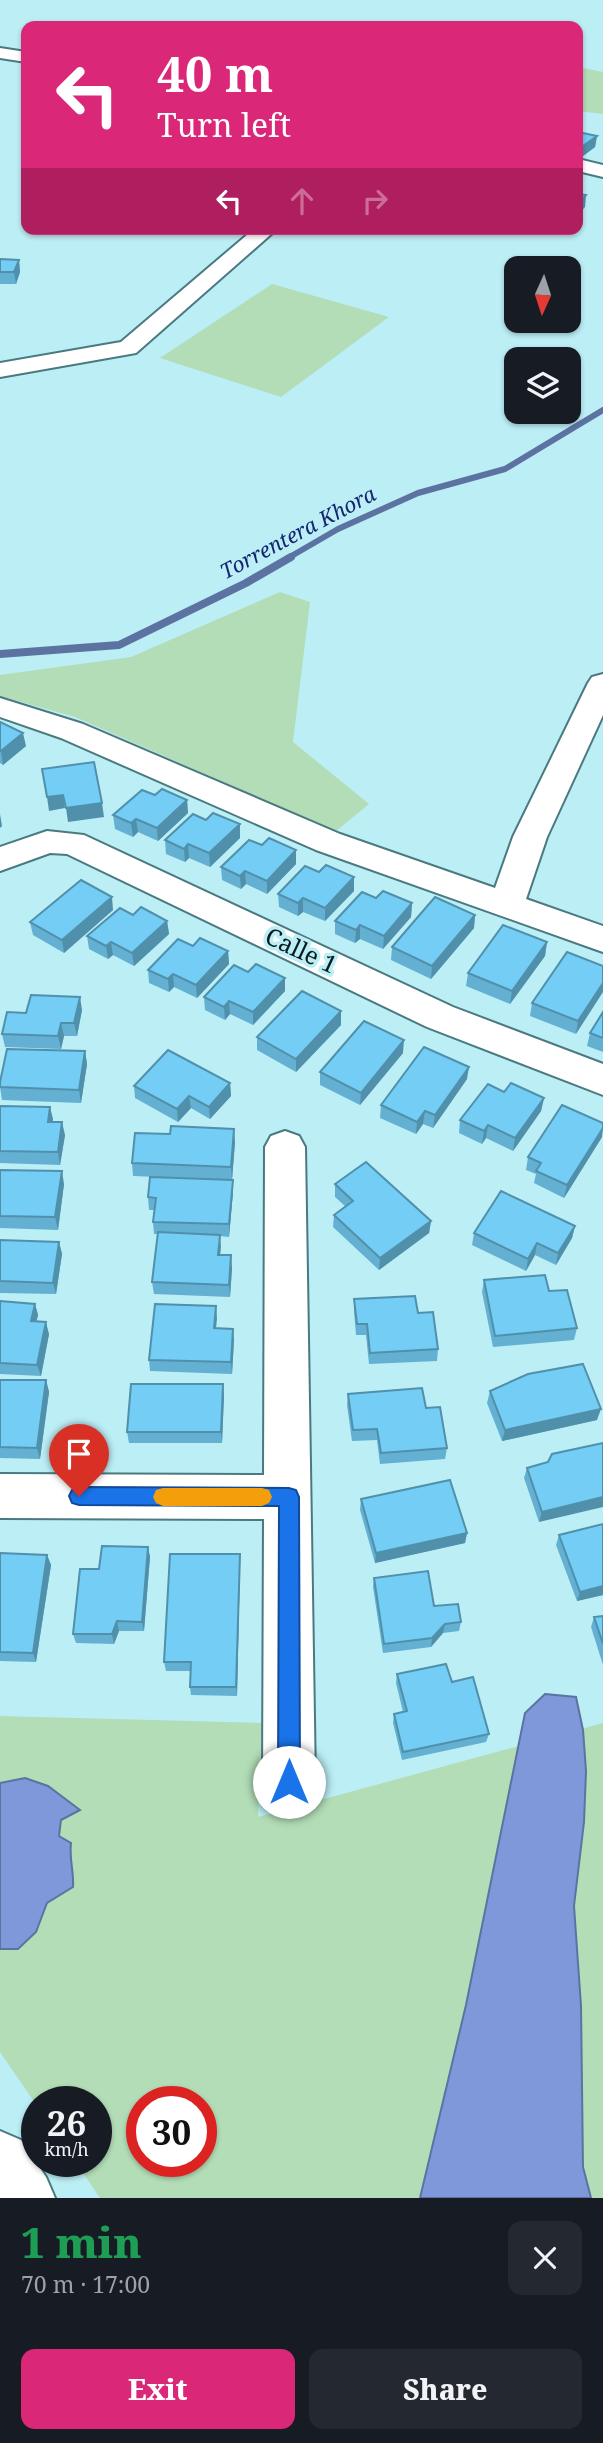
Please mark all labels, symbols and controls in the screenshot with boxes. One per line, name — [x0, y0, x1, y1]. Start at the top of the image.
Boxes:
text: 40 m — [157, 40, 273, 106]
icon: left — [42, 49, 133, 140]
text: Turn left — [157, 103, 291, 146]
icon: left — [210, 182, 248, 220]
icon: ahead — [283, 182, 321, 220]
icon: right — [356, 182, 394, 220]
north arrow — [504, 256, 581, 332]
map controls — [504, 256, 581, 424]
button: layers — [504, 347, 581, 424]
water label: Torrentera Khora — [215, 479, 381, 585]
street label: Calle 1 — [260, 919, 343, 981]
pin — [49, 1424, 109, 1496]
icon: arrive — [60, 1435, 98, 1473]
position arrow — [252, 1745, 326, 1819]
speed limit sign: 30 — [126, 2086, 217, 2177]
text: 26 — [47, 2099, 86, 2146]
text: km/h — [44, 2137, 89, 2161]
text: 1 min — [21, 2213, 142, 2270]
button: close — [508, 2221, 582, 2295]
text: 70 m · 17:00 — [21, 2268, 150, 2300]
button: Exit — [21, 2349, 295, 2429]
button: Share — [309, 2349, 582, 2429]

